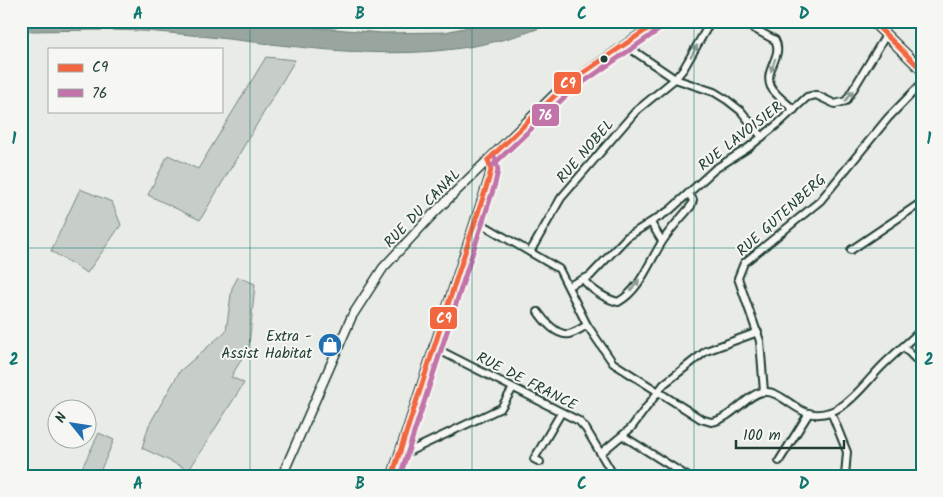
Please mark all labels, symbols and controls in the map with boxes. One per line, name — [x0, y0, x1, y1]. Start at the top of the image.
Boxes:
text: A — [133, 2, 143, 27]
text: B — [355, 2, 365, 27]
text: C — [577, 2, 587, 27]
text: D — [799, 2, 810, 27]
one-way arrow — [689, 44, 698, 57]
legend — [48, 48, 222, 112]
unlabelled marker — [599, 54, 609, 64]
text: C9 — [92, 56, 109, 80]
one-way arrow — [769, 58, 776, 73]
line badge: C9 — [553, 71, 582, 95]
text: C9 — [560, 73, 576, 95]
text: 76 — [92, 82, 107, 106]
one-way arrow — [843, 90, 854, 103]
street label: RUE LAVOISIER — [693, 96, 788, 178]
line badge: 76 — [531, 103, 560, 127]
text: 76 — [538, 105, 553, 127]
street label: RUE NOBEL — [551, 114, 621, 189]
text: 1 — [12, 127, 17, 152]
text: 1 — [927, 127, 932, 152]
street label: RUE DU CANAL — [378, 163, 467, 254]
street label: RUE GUTENBERG — [731, 169, 832, 263]
one-way arrow — [629, 279, 640, 292]
line badge: C9 — [429, 306, 458, 330]
text: C9 — [436, 308, 452, 330]
place label: Extra - Assist Habitat — [221, 325, 312, 366]
shop icon: Extra - Assist Habitat — [317, 332, 343, 358]
street label: RUE DE FRANCE — [472, 346, 582, 418]
text: 2 — [9, 348, 19, 373]
text: 2 — [924, 348, 934, 373]
north arrow — [48, 400, 98, 450]
text: N — [50, 409, 73, 427]
scale bar — [736, 417, 843, 449]
text: 100 m — [743, 424, 781, 448]
text: A — [133, 472, 143, 497]
text: B — [355, 472, 365, 497]
text: C — [577, 472, 587, 497]
text: D — [799, 472, 810, 497]

